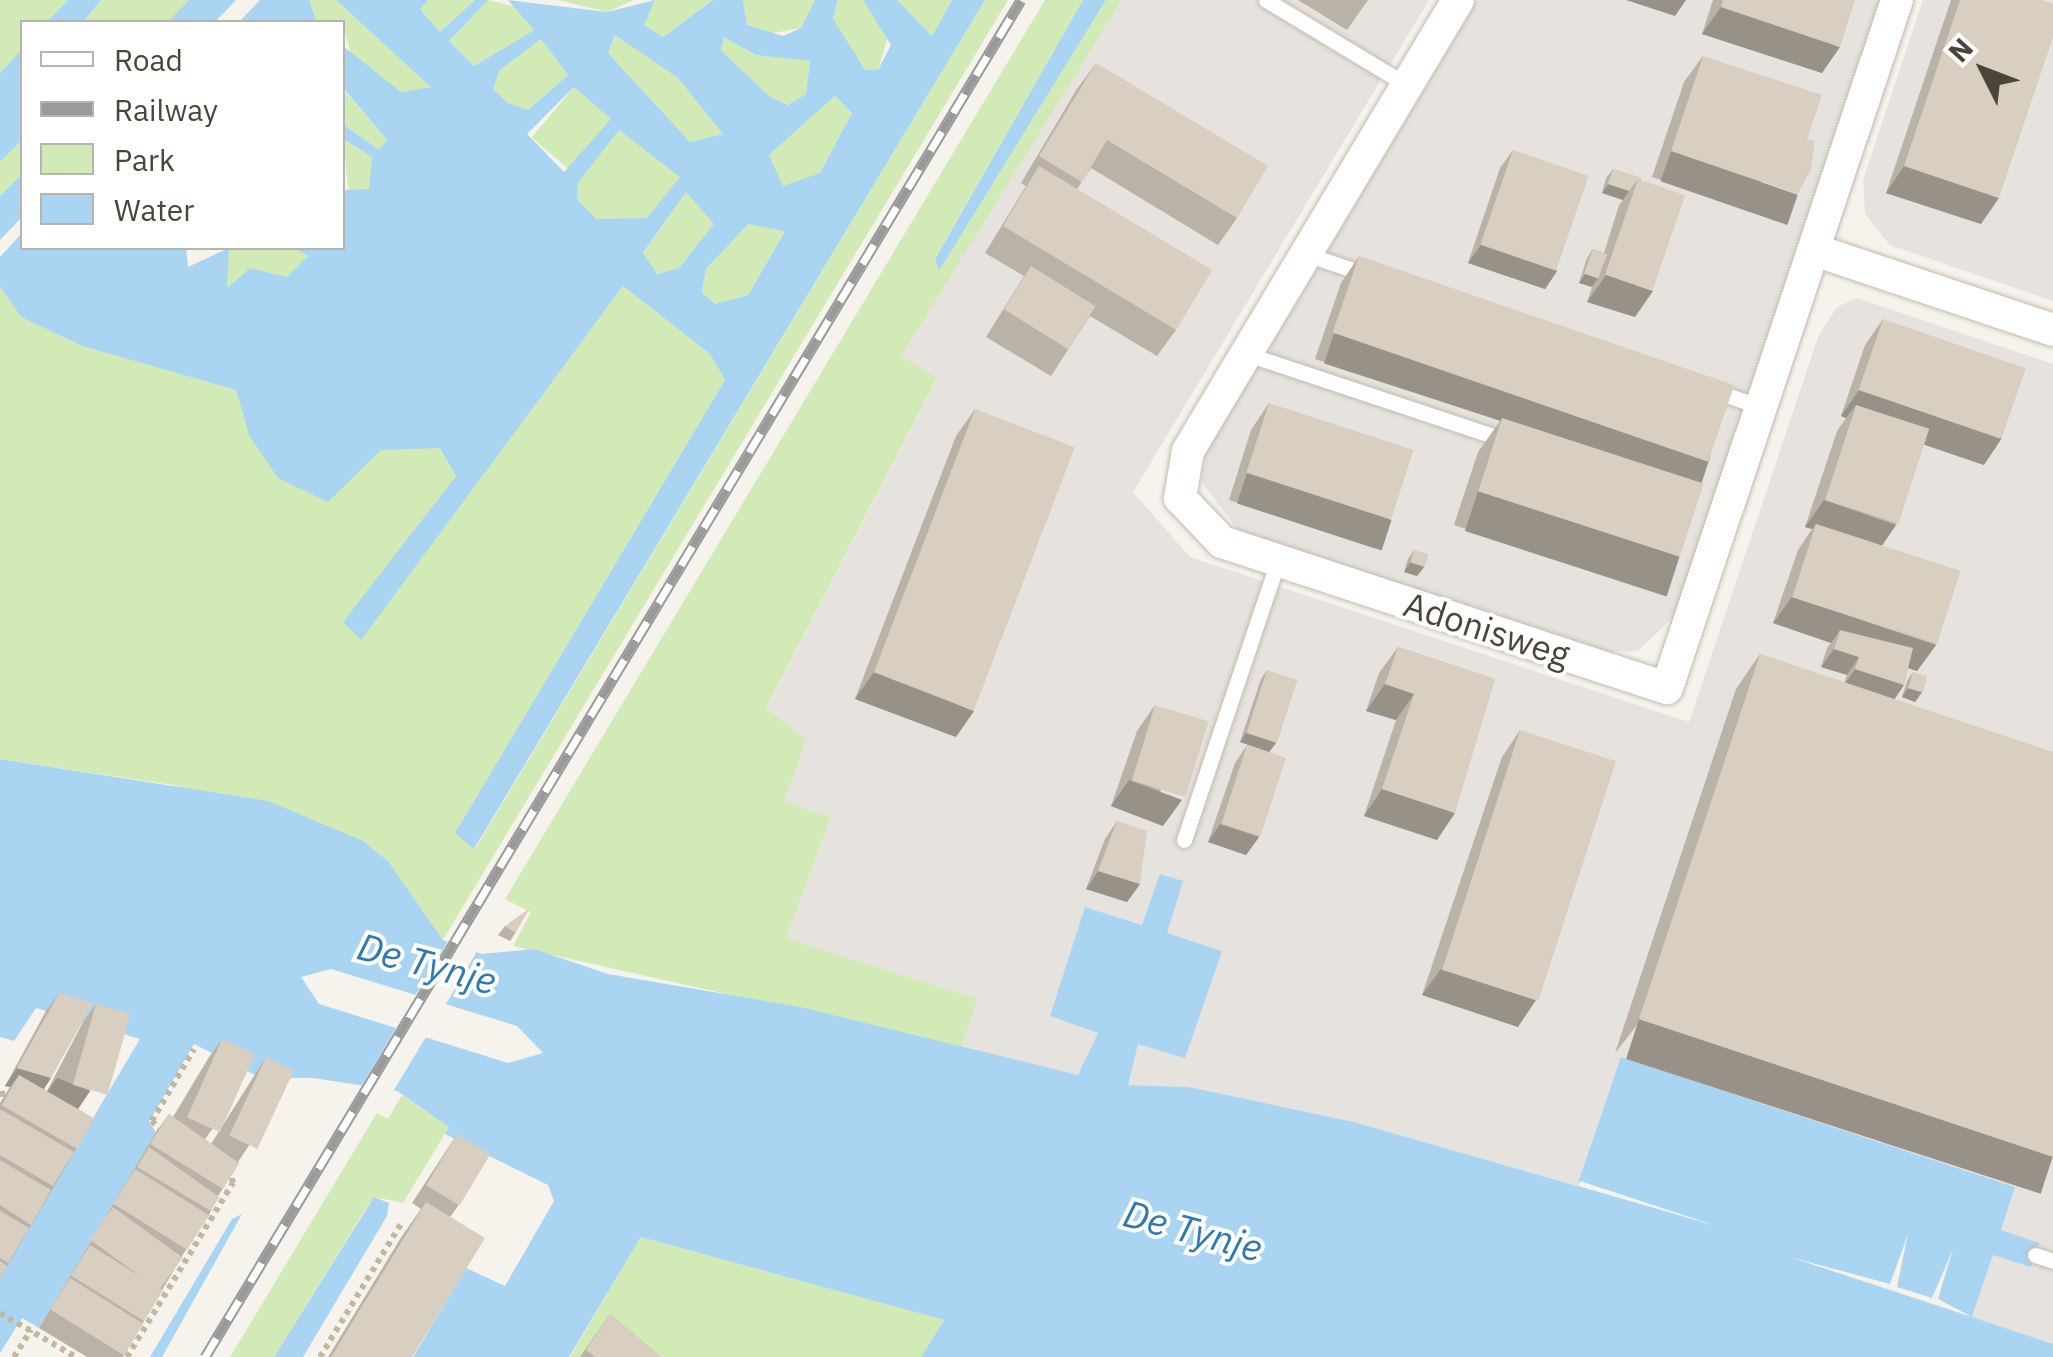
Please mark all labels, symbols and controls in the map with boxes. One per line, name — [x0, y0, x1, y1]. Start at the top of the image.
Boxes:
legend — [20, 20, 345, 250]
north arrow — [1933, 20, 2033, 120]
text: N — [1940, 30, 1981, 70]
text: Road — [114, 40, 183, 79]
text: Railway — [114, 90, 218, 129]
text: Park — [114, 140, 175, 179]
text: Water — [114, 190, 194, 229]
street label: Adonisweg — [1399, 582, 1575, 676]
water label: De Tynje — [353, 923, 501, 1003]
water label: De Tynje — [1119, 1190, 1267, 1270]

